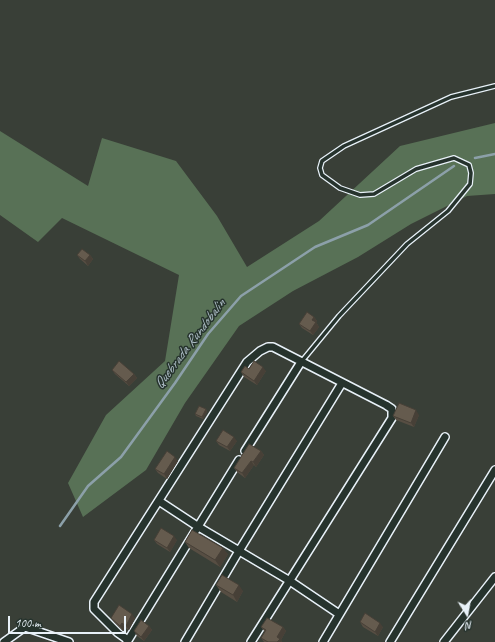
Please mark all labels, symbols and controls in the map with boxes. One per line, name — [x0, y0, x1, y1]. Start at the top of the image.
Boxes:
water label: Quebrada Rundobalin — [150, 295, 230, 393]
north arrow — [447, 594, 487, 634]
scale bar — [10, 608, 128, 634]
text: 100 m — [15, 615, 41, 631]
text: N — [465, 618, 474, 633]

